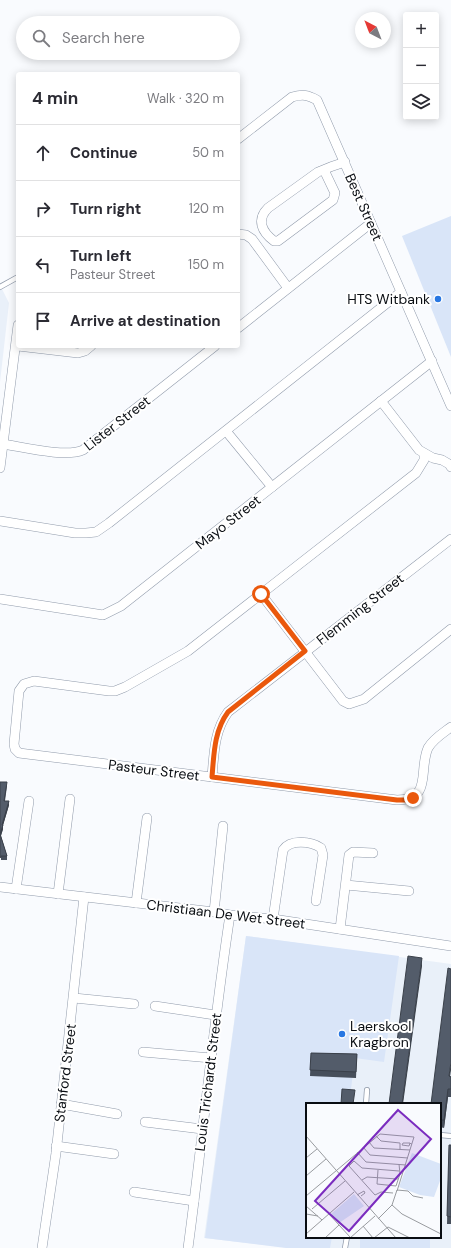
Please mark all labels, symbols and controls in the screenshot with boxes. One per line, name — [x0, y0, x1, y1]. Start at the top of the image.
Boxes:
north arrow — [355, 12, 391, 48]
map controls — [403, 12, 439, 120]
button: + — [403, 12, 439, 48]
search box — [16, 16, 240, 60]
icon: search — [30, 27, 52, 49]
text: Search here — [62, 28, 145, 48]
button: − — [403, 48, 439, 84]
button: layers — [403, 84, 439, 120]
text: 4 min — [32, 87, 78, 109]
text: Walk · 320 m — [147, 90, 224, 107]
icon: ahead — [32, 142, 54, 164]
text: Continue — [70, 143, 138, 163]
text: 50 m — [192, 144, 224, 161]
street label: Best Street — [341, 170, 387, 244]
icon: right — [32, 198, 54, 220]
text: Turn right — [70, 199, 141, 219]
text: 120 m — [189, 200, 224, 217]
text: Turn left — [70, 246, 131, 266]
icon: left — [32, 254, 54, 276]
text: 150 m — [188, 256, 224, 273]
text: Pasteur Street — [70, 266, 155, 283]
place label: HTS Witbank — [347, 290, 430, 308]
marker: HTS Witbank — [433, 294, 443, 304]
icon: arrive — [32, 310, 54, 332]
text: Arrive at destination — [70, 311, 221, 331]
street label: Lister Street — [80, 391, 154, 455]
street label: Mayo Street — [192, 491, 264, 553]
street label: Flemming Street — [313, 569, 407, 649]
route start — [252, 585, 270, 603]
street label: Pasteur Street — [107, 755, 201, 785]
route end — [404, 789, 422, 807]
street label: Christiaan De Wet Street — [146, 895, 306, 933]
street label: Louis Trichardt Street — [191, 1012, 225, 1152]
place label: Laerskool Kragbron — [350, 1017, 411, 1051]
street label: Stanford Street — [50, 1023, 80, 1123]
marker: Laerskool Kragbron — [337, 1029, 347, 1039]
inset map — [306, 1103, 441, 1238]

